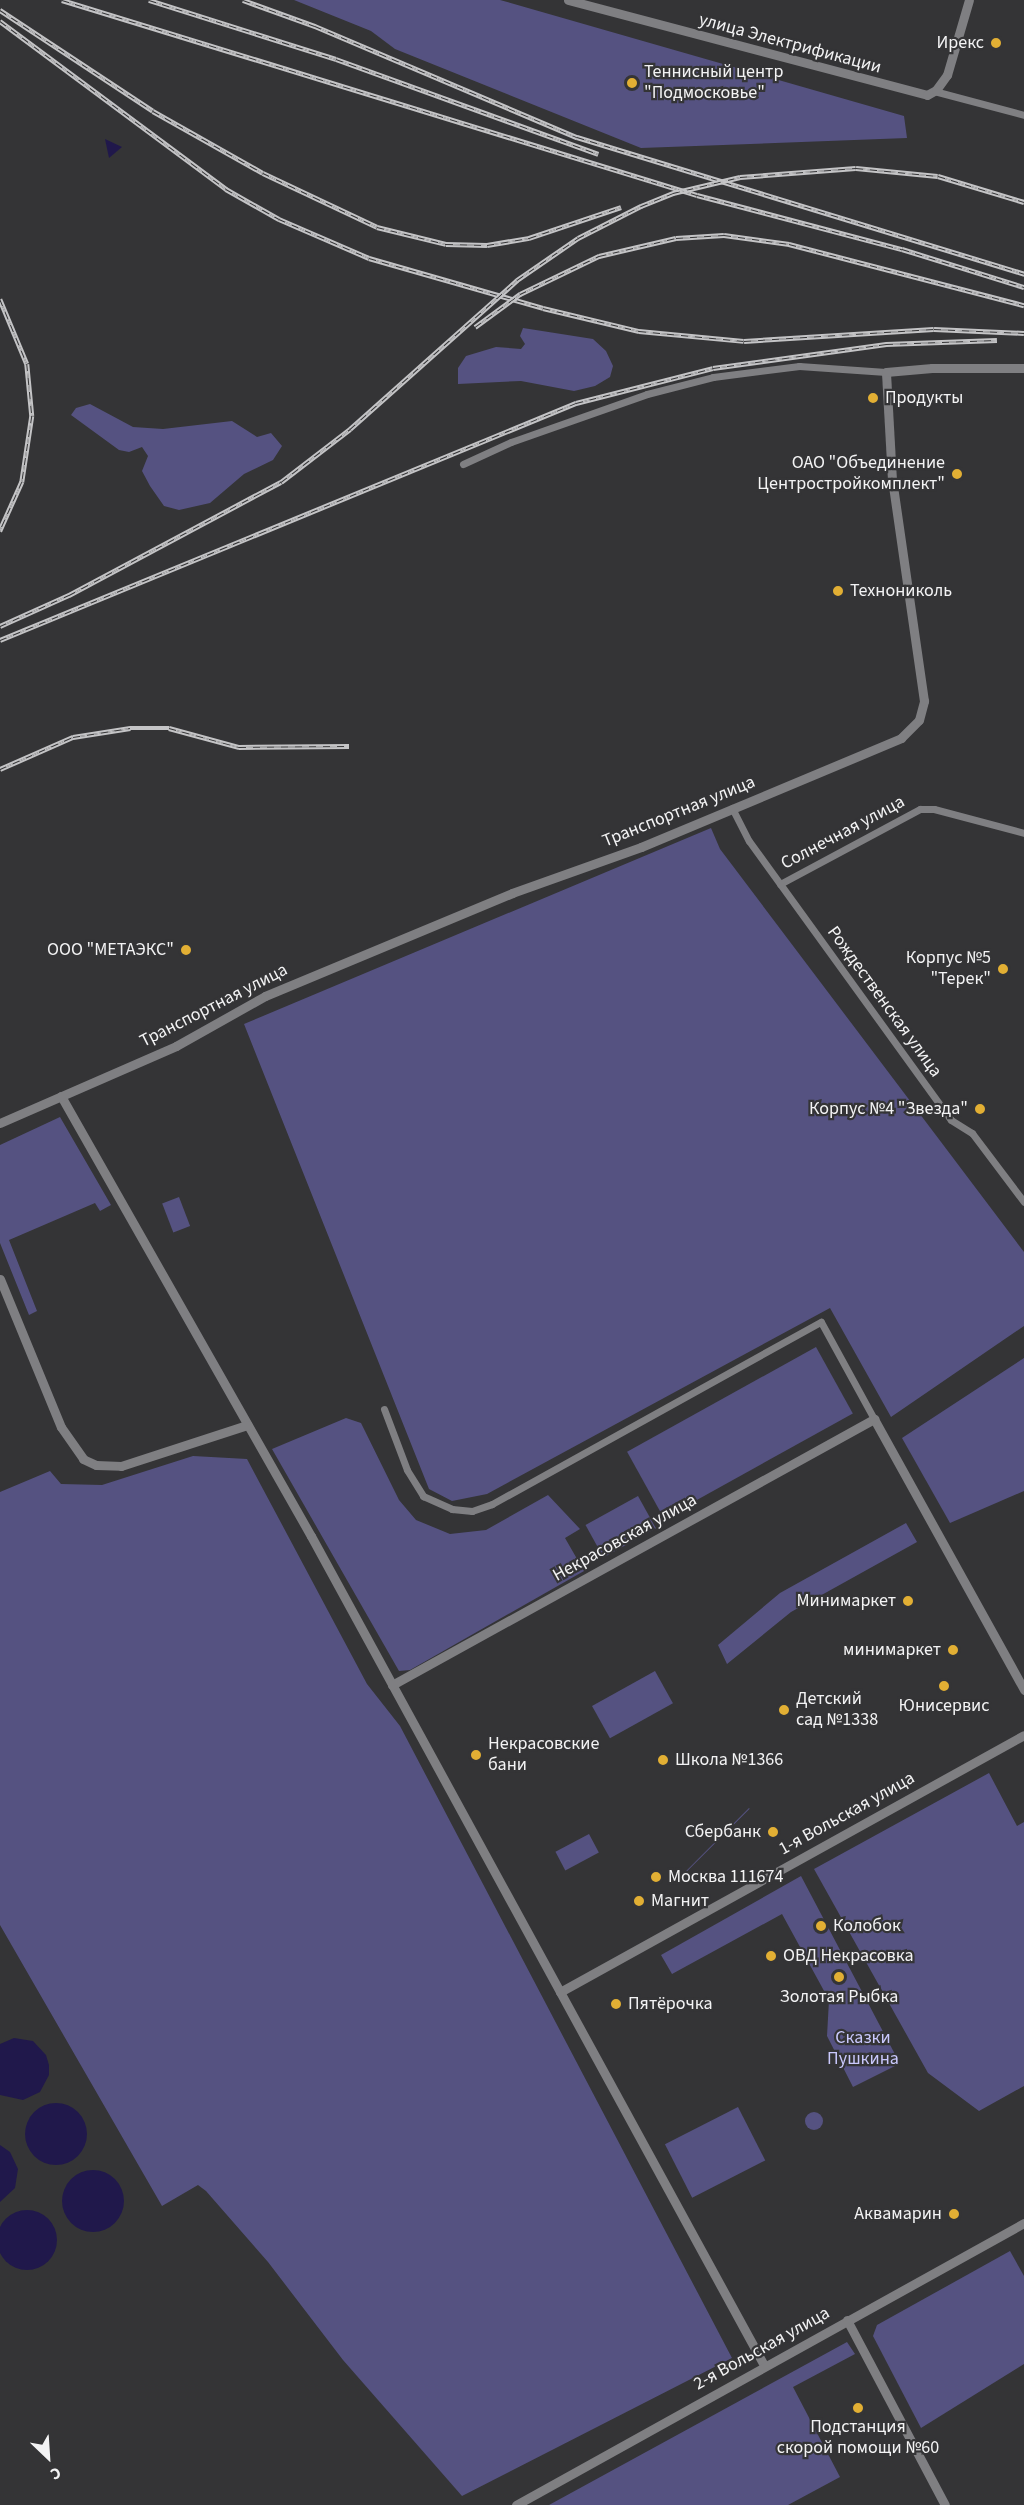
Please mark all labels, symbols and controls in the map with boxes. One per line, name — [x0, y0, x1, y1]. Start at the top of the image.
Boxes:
street label: улица Электрификации — [696, 9, 884, 79]
place label: Ирекс — [936, 32, 984, 54]
marker: Ирекс — [989, 36, 1003, 50]
place label: Теннисный центр "Подмосковье" — [644, 62, 783, 104]
marker: Теннисный центр "Подмосковье" — [625, 76, 639, 90]
place label: Продукты — [885, 387, 963, 409]
marker: Продукты — [866, 391, 880, 405]
place label: ОАО "Объединение Центростройкомплект" — [757, 453, 945, 496]
marker: ОАО "Объединение Центростройкомплект" — [950, 467, 964, 481]
place label: Технониколь — [850, 580, 952, 602]
marker: Технониколь — [831, 584, 845, 598]
street label: Транспортная улица — [599, 771, 759, 853]
street label: Солнечная улица — [777, 791, 909, 875]
street label: Рождественская улица — [822, 922, 946, 1082]
place label: ООО "МЕТАЭКС" — [47, 939, 174, 961]
marker: ООО "МЕТАЭКС" — [179, 943, 193, 957]
place label: Корпус №5 "Терек" — [906, 948, 991, 990]
street label: Транспортная улица — [137, 959, 291, 1053]
marker: Корпус №5 "Терек" — [996, 962, 1010, 976]
place label: Корпус №4 "Звезда" — [809, 1098, 968, 1120]
marker: Корпус №4 "Звезда" — [973, 1102, 987, 1116]
street label: Некрасовская улица — [549, 1489, 701, 1587]
place label: Минимаркет — [796, 1590, 896, 1612]
marker: Минимаркет — [901, 1594, 915, 1608]
place label: минимаркет — [843, 1639, 941, 1661]
marker: минимаркет — [946, 1643, 960, 1657]
marker: Юнисервис — [937, 1679, 951, 1693]
place label: Детский сад №1338 — [796, 1689, 878, 1732]
place label: Юнисервис — [899, 1695, 989, 1717]
marker: Детский сад №1338 — [777, 1703, 791, 1717]
place label: Некрасовские бани — [488, 1734, 599, 1776]
marker: Некрасовские бани — [469, 1748, 483, 1762]
place label: Школа №1366 — [675, 1749, 783, 1771]
marker: Школа №1366 — [656, 1753, 670, 1767]
street label: 1-я Вольская улица — [775, 1768, 919, 1860]
place label: Сбербанк — [685, 1821, 761, 1843]
marker: Сбербанк — [766, 1825, 780, 1839]
place label: Москва 111674 — [668, 1866, 783, 1888]
marker: Москва 111674 — [649, 1870, 663, 1884]
place label: Магнит — [651, 1890, 709, 1912]
marker: Магнит — [632, 1894, 646, 1908]
place label: Колобок — [833, 1915, 901, 1937]
marker: Колобок — [814, 1919, 828, 1933]
place label: ОВД Некрасовка — [783, 1945, 913, 1967]
marker: ОВД Некрасовка — [764, 1949, 778, 1963]
marker: Золотая Рыбка — [832, 1970, 846, 1984]
place label: Золотая Рыбка — [780, 1986, 898, 2008]
place label: Пятёрочка — [628, 1993, 713, 2015]
marker: Пятёрочка — [609, 1997, 623, 2011]
park label: Сказки Пушкина — [827, 2028, 899, 2070]
place label: Аквамарин — [854, 2203, 942, 2225]
marker: Аквамарин — [947, 2207, 961, 2221]
street label: 2-я Вольская улица — [690, 2303, 834, 2395]
marker: Подстанция скорой помощи №60 — [851, 2401, 865, 2415]
place label: Подстанция скорой помощи №60 — [777, 2417, 939, 2460]
north arrow — [18, 2427, 78, 2487]
text: С — [47, 2461, 64, 2485]

